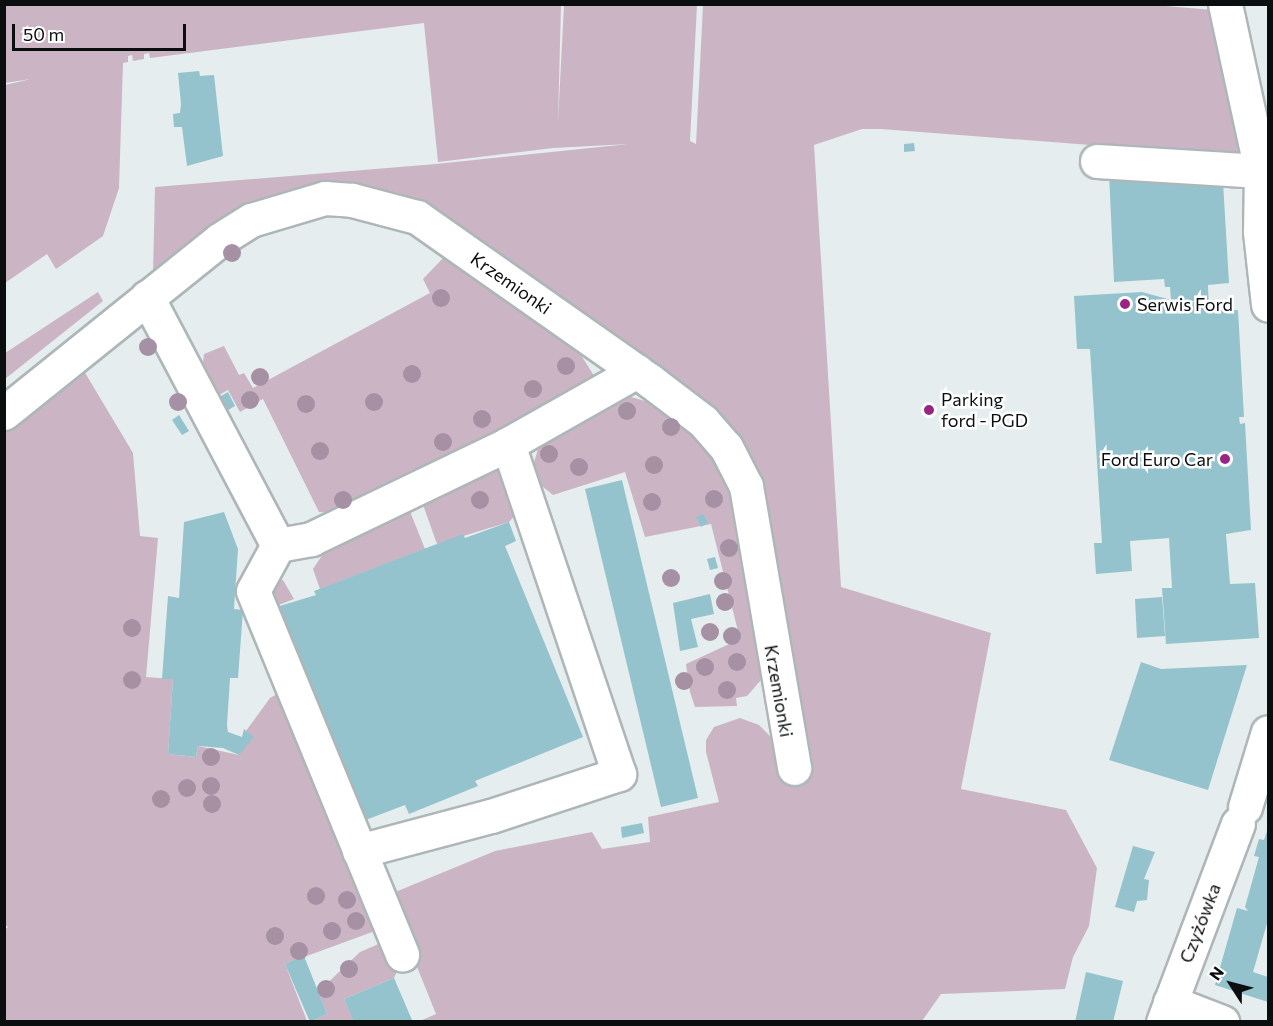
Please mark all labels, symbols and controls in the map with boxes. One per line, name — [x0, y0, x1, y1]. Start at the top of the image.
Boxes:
scale bar — [15, 12, 189, 50]
text: 50 m — [23, 23, 64, 45]
street label: Krzemionki — [467, 247, 555, 319]
place label: Serwis Ford — [1137, 293, 1233, 315]
marker: Serwis Ford — [1118, 297, 1132, 311]
place label: Parking ford - PGD — [941, 389, 1028, 432]
marker: Parking ford - PGD — [922, 403, 936, 417]
place label: Ford Euro Car — [1101, 448, 1213, 470]
marker: Ford Euro Car — [1218, 452, 1232, 466]
street label: Krzemionki — [760, 643, 798, 739]
street label: Czyżówka — [1175, 880, 1225, 966]
north arrow — [1201, 954, 1261, 1014]
text: N — [1205, 963, 1227, 984]

